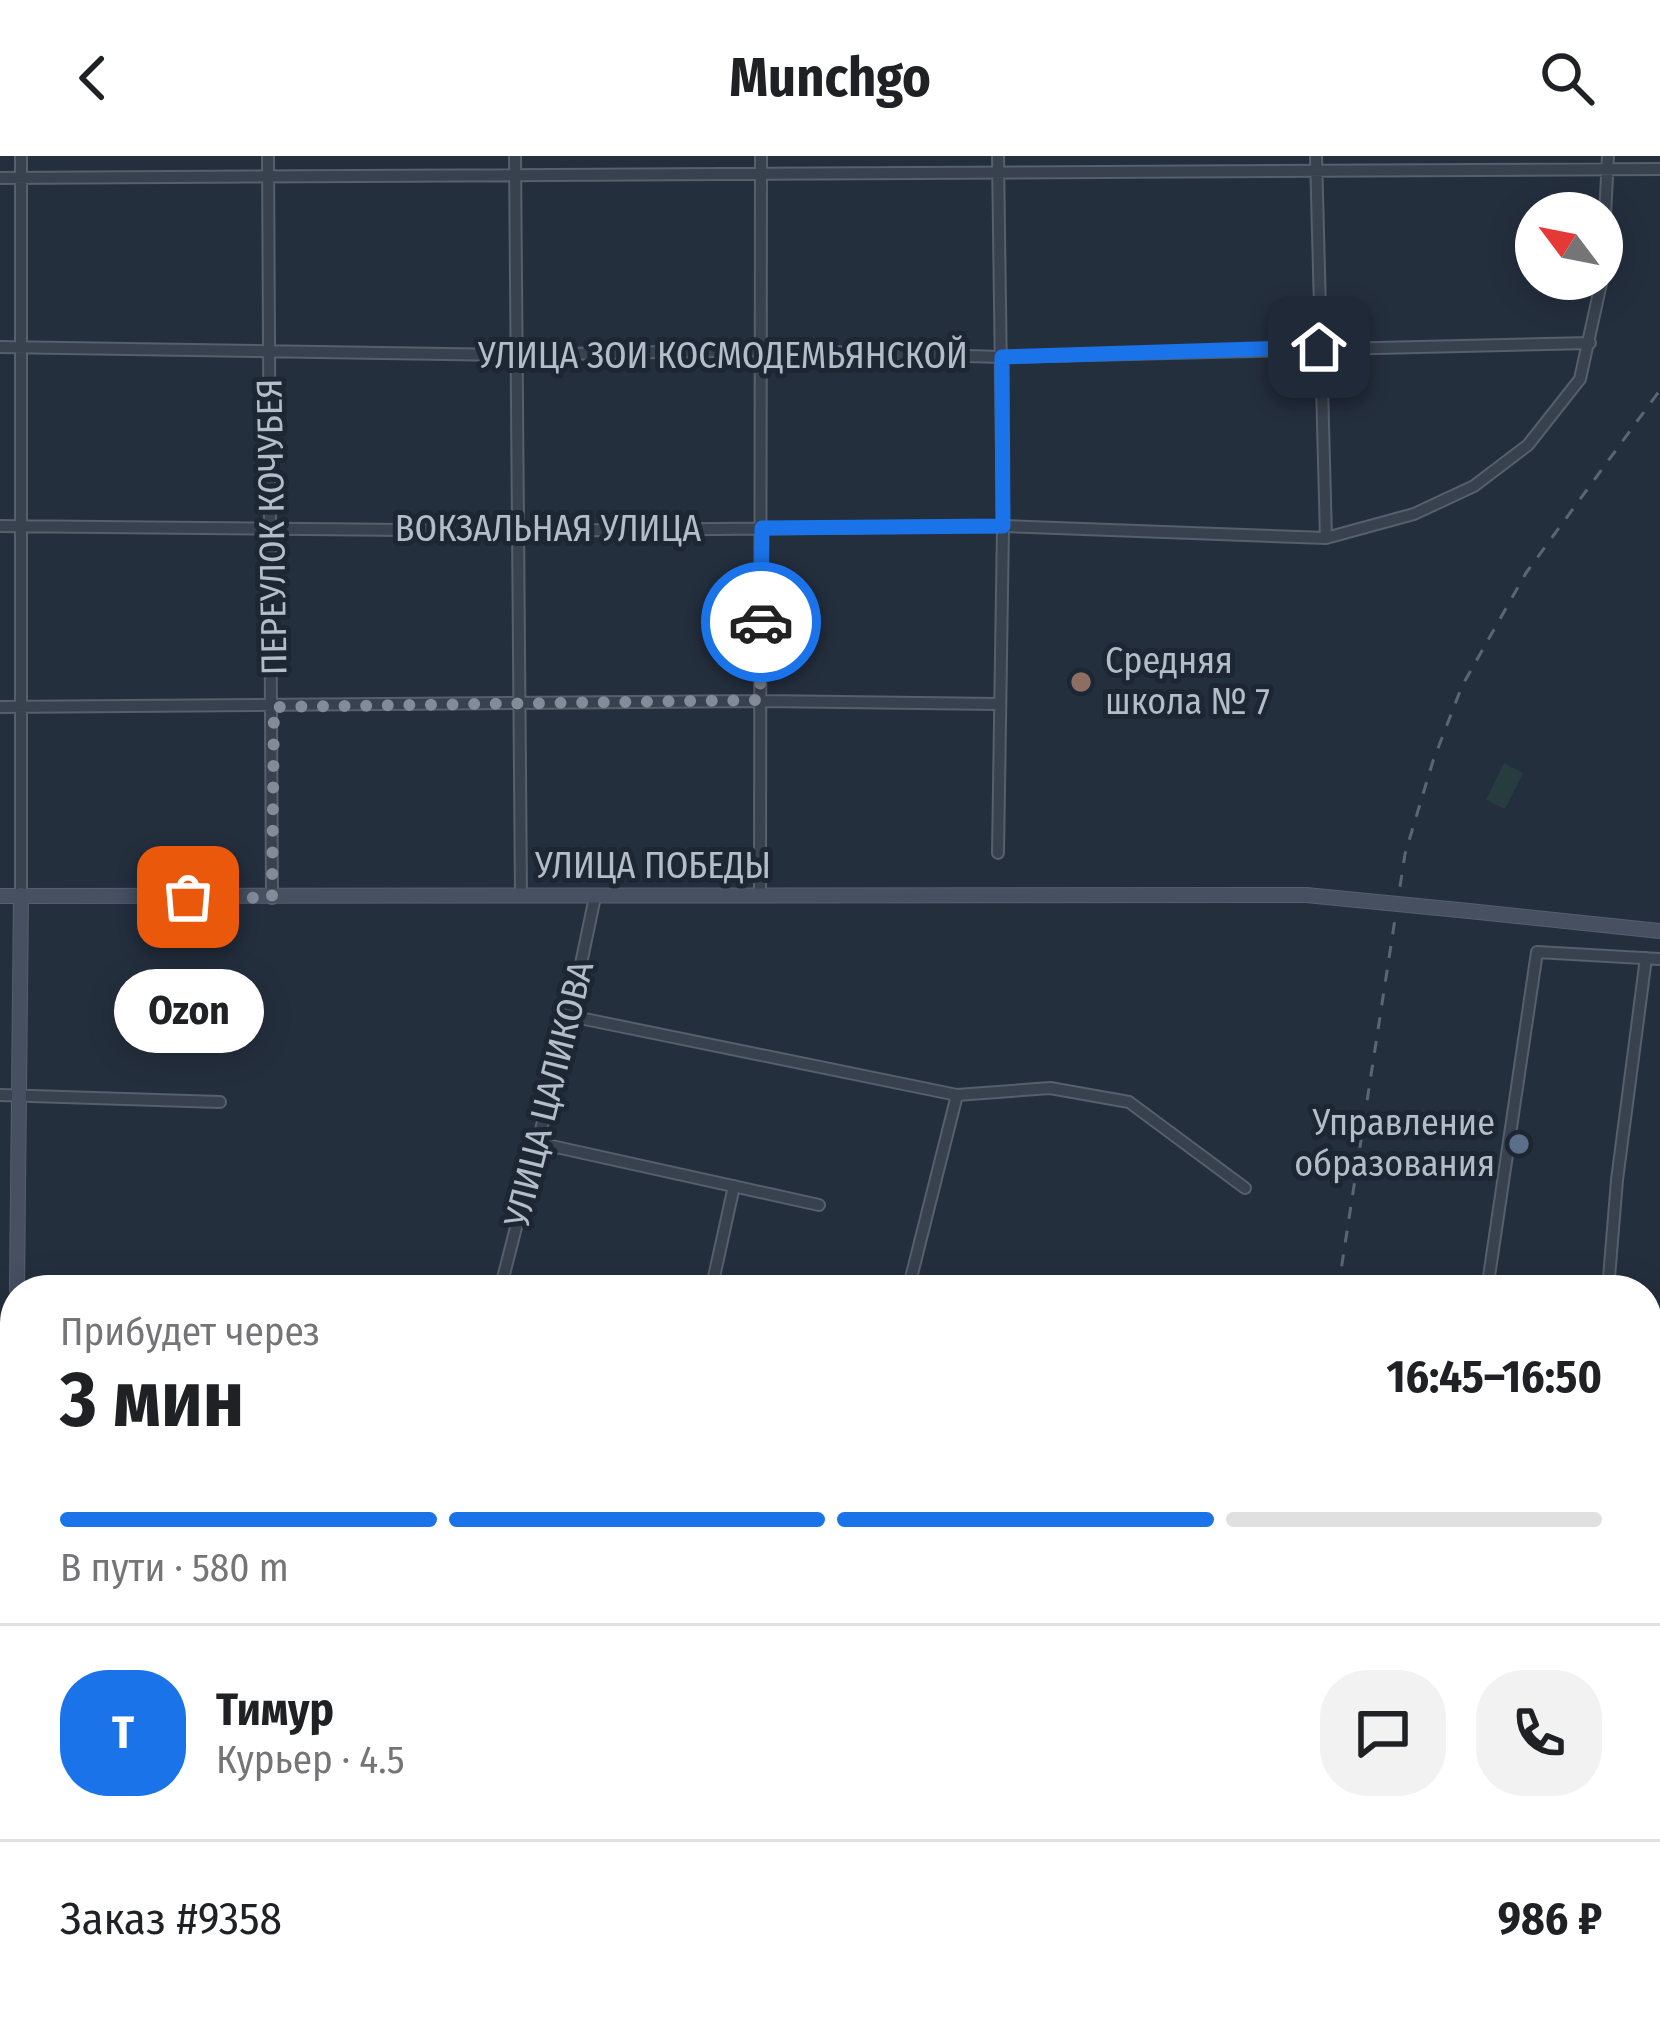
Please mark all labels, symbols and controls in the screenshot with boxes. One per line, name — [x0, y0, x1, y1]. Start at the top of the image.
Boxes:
icon: back — [60, 45, 126, 111]
icon: search — [1534, 45, 1600, 111]
text: Munchgo — [729, 46, 931, 110]
north arrow — [1515, 192, 1623, 300]
map controls — [1515, 192, 1623, 300]
pin — [1268, 296, 1370, 398]
icon: home — [1286, 314, 1352, 380]
street label: УЛИЦА ЗОИ КОСМОДЕМЬЯНСКОЙ — [477, 334, 968, 378]
street label: ПЕРЕУЛОК КОЧУБЕЯ — [247, 378, 297, 676]
street label: ВОКЗАЛЬНАЯ УЛИЦА — [395, 507, 701, 551]
courier — [701, 562, 821, 682]
icon: car — [728, 589, 794, 655]
place label: Средняя школа № 7 — [1105, 639, 1270, 724]
marker: Средняя школа № 7 — [1068, 669, 1094, 695]
street label: УЛИЦА ПОБЕДЫ — [534, 844, 771, 888]
pin — [137, 846, 239, 948]
icon: bag — [155, 864, 221, 930]
street label: УЛИЦА ЦАЛИКОВА — [494, 957, 603, 1232]
callout: Ozon — [113, 969, 263, 1053]
text: Ozon — [148, 988, 230, 1034]
place label: Управление образования — [1294, 1101, 1495, 1186]
marker: Управление образования — [1506, 1131, 1532, 1157]
text: Прибудет через — [60, 1309, 320, 1355]
text: 16:45–16:50 — [1386, 1350, 1602, 1404]
text: 3 мин — [60, 1353, 244, 1447]
text: В пути · 580 m — [60, 1545, 289, 1591]
button: chat — [1320, 1670, 1446, 1796]
button: phone — [1476, 1670, 1602, 1796]
text: Тимур — [216, 1683, 334, 1737]
text: Т — [112, 1706, 134, 1760]
text: Курьер · 4.5 — [216, 1737, 405, 1783]
text: Заказ #9358 — [60, 1892, 282, 1946]
text: 986 ₽ — [1498, 1892, 1602, 1946]

